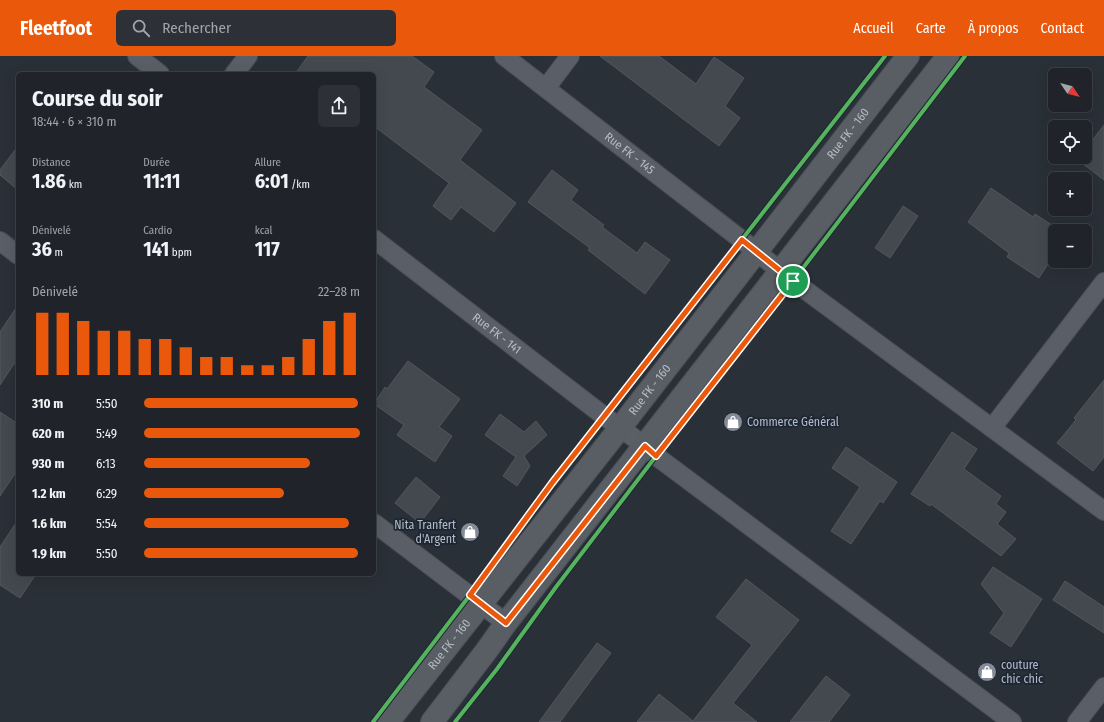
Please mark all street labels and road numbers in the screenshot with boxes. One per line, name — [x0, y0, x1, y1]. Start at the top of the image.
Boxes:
street label: Rue FK - 160 — [824, 105, 872, 162]
street label: Rue FK - 145 — [602, 130, 658, 177]
street label: Rue FK - 141 — [470, 310, 524, 357]
street label: Rue FK - 160 — [626, 362, 674, 418]
street label: Rue FK - 160 — [425, 616, 473, 672]

